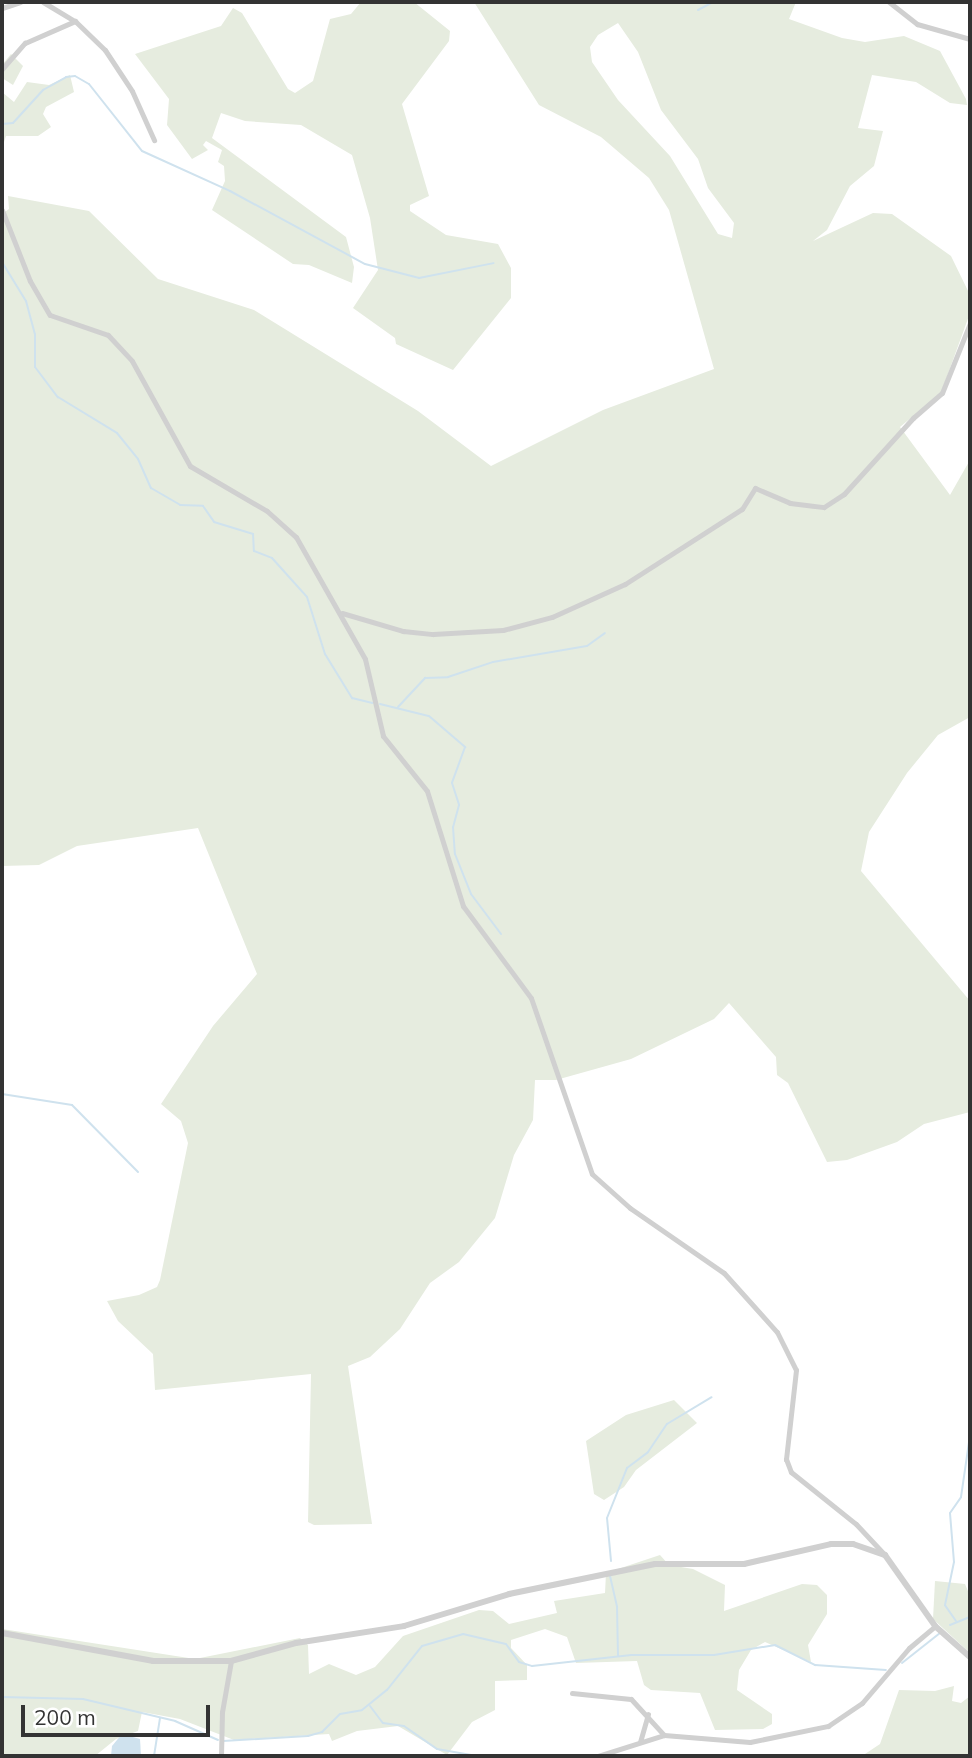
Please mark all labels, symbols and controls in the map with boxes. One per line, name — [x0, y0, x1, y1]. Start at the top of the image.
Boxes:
scale bar — [24, 1692, 214, 1736]
text: 200 m — [34, 1704, 96, 1730]

